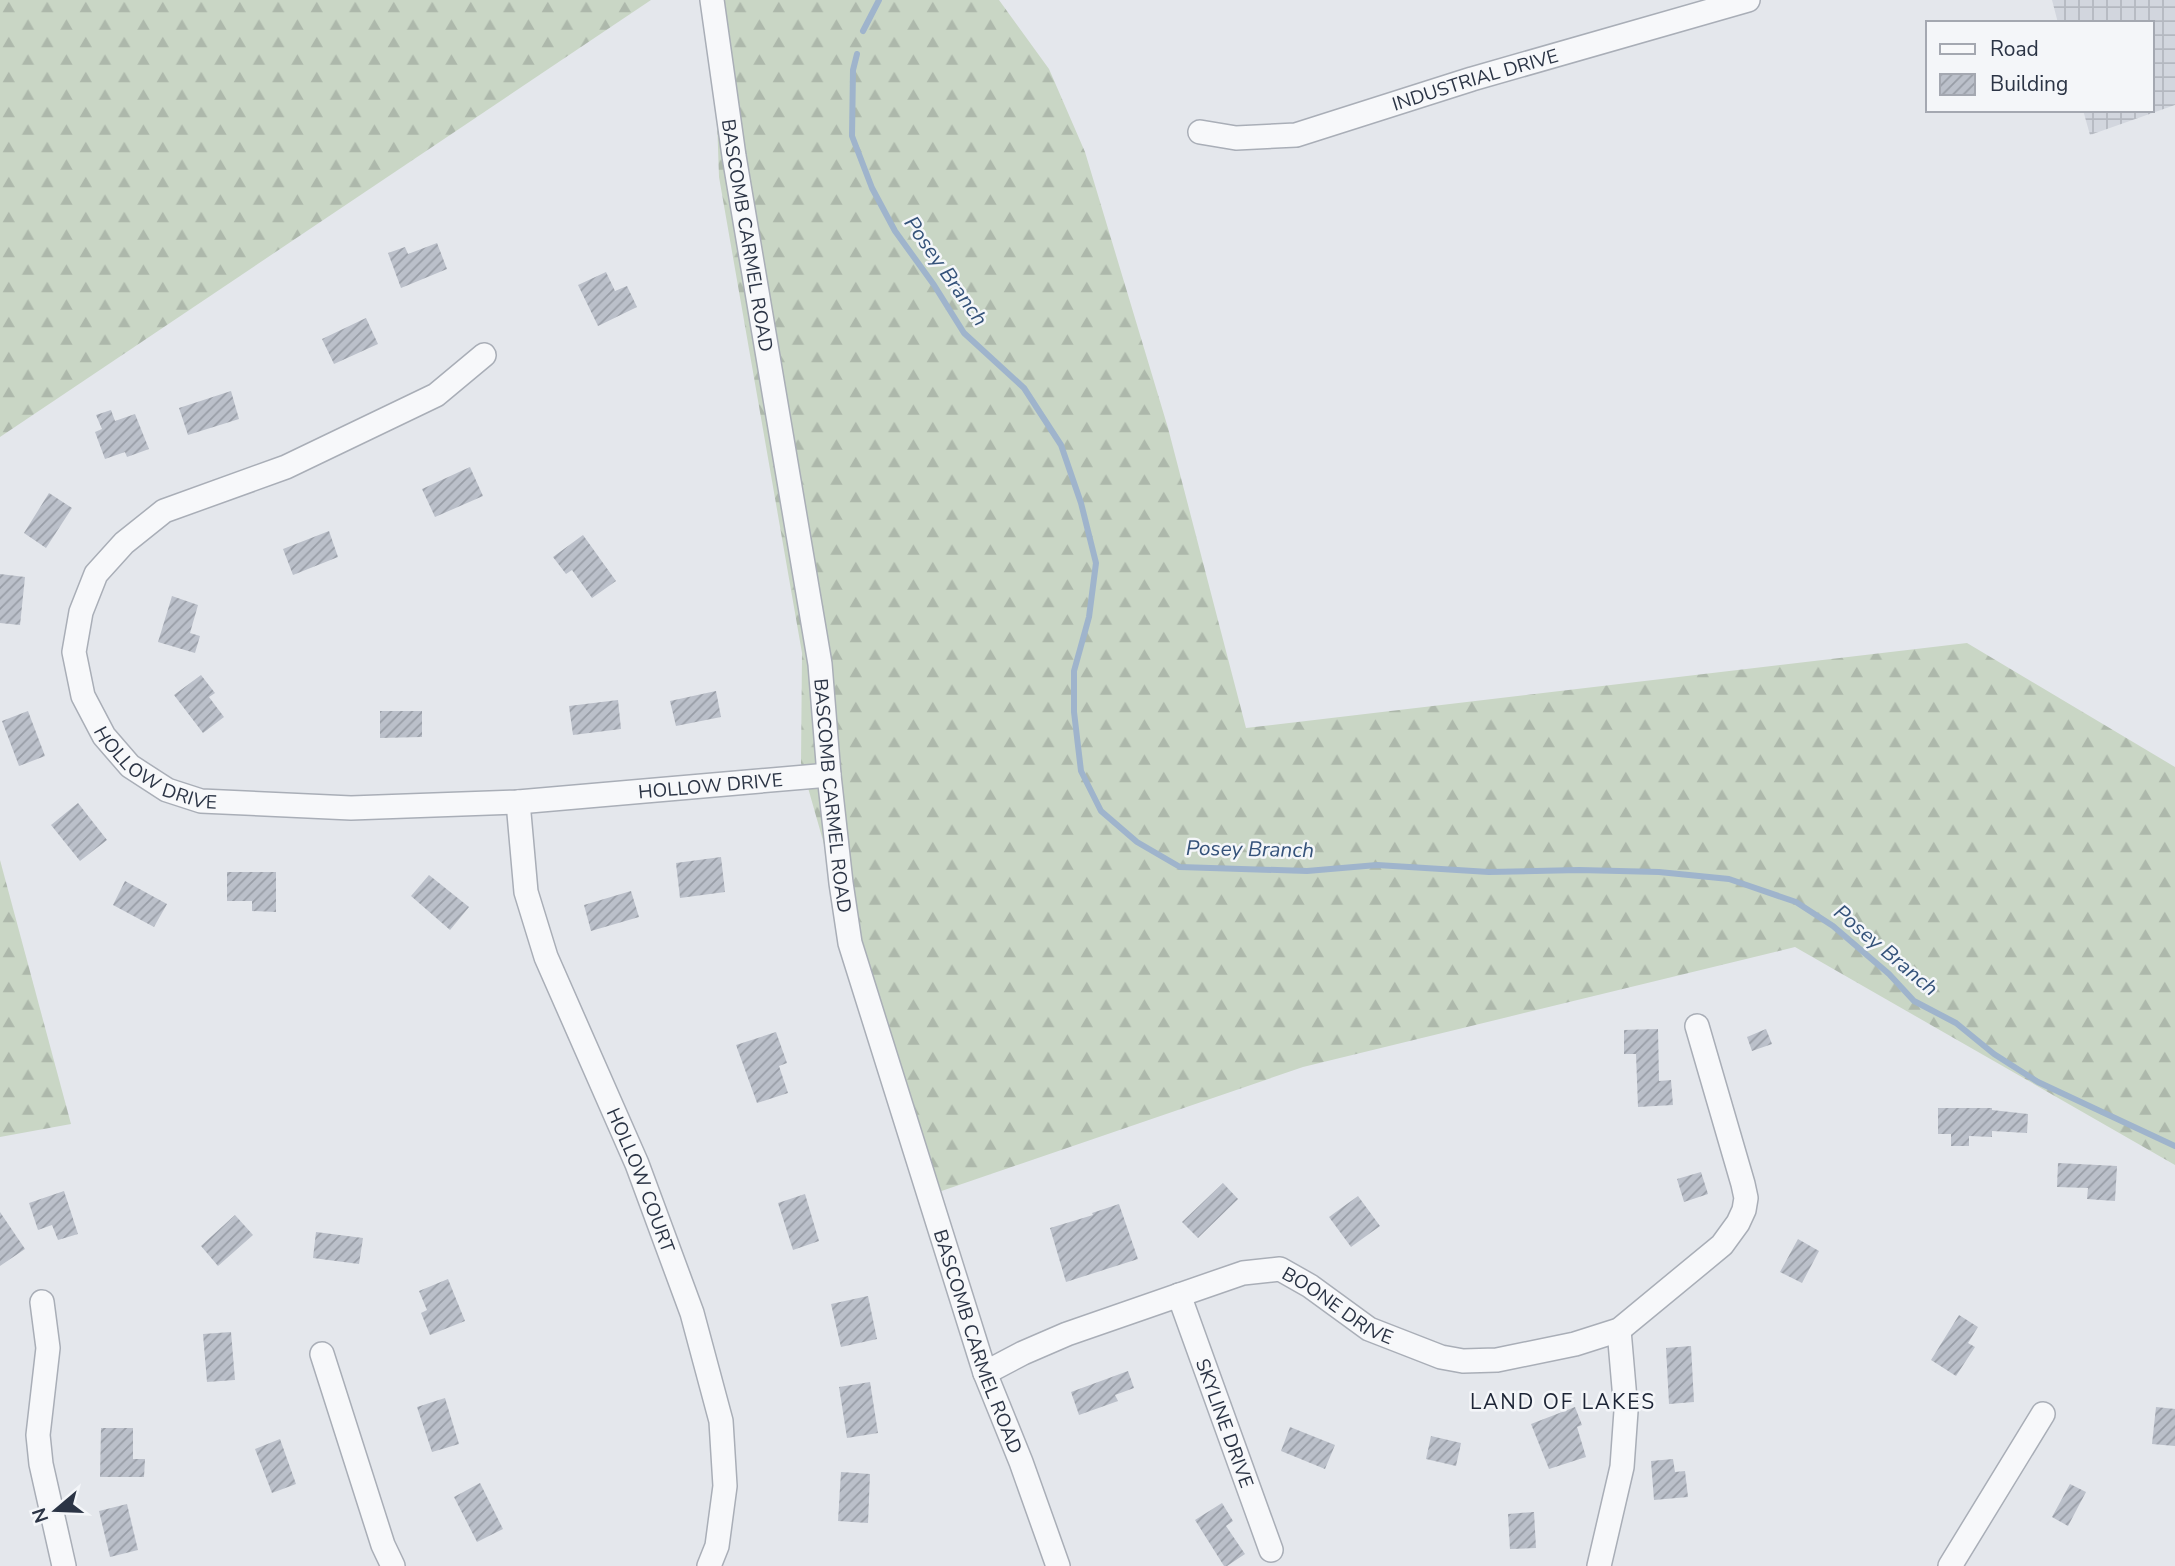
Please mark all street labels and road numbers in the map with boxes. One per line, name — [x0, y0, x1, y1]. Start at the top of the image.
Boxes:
street label: INDUSTRIAL DRIVE — [1389, 43, 1561, 118]
street label: BASCOMB CARMEL ROAD — [715, 117, 779, 354]
street label: BASCOMB CARMEL ROAD — [807, 677, 857, 915]
street label: HOLLOW DRIVE — [87, 722, 217, 816]
street label: HOLLOW DRIVE — [637, 767, 784, 806]
street label: HOLLOW COURT — [600, 1104, 681, 1257]
street label: BASCOMB CARMEL ROAD — [927, 1226, 1028, 1458]
street label: BOONE DRIVE — [1277, 1261, 1397, 1351]
street label: SKYLINE DRIVE — [1189, 1355, 1259, 1492]

